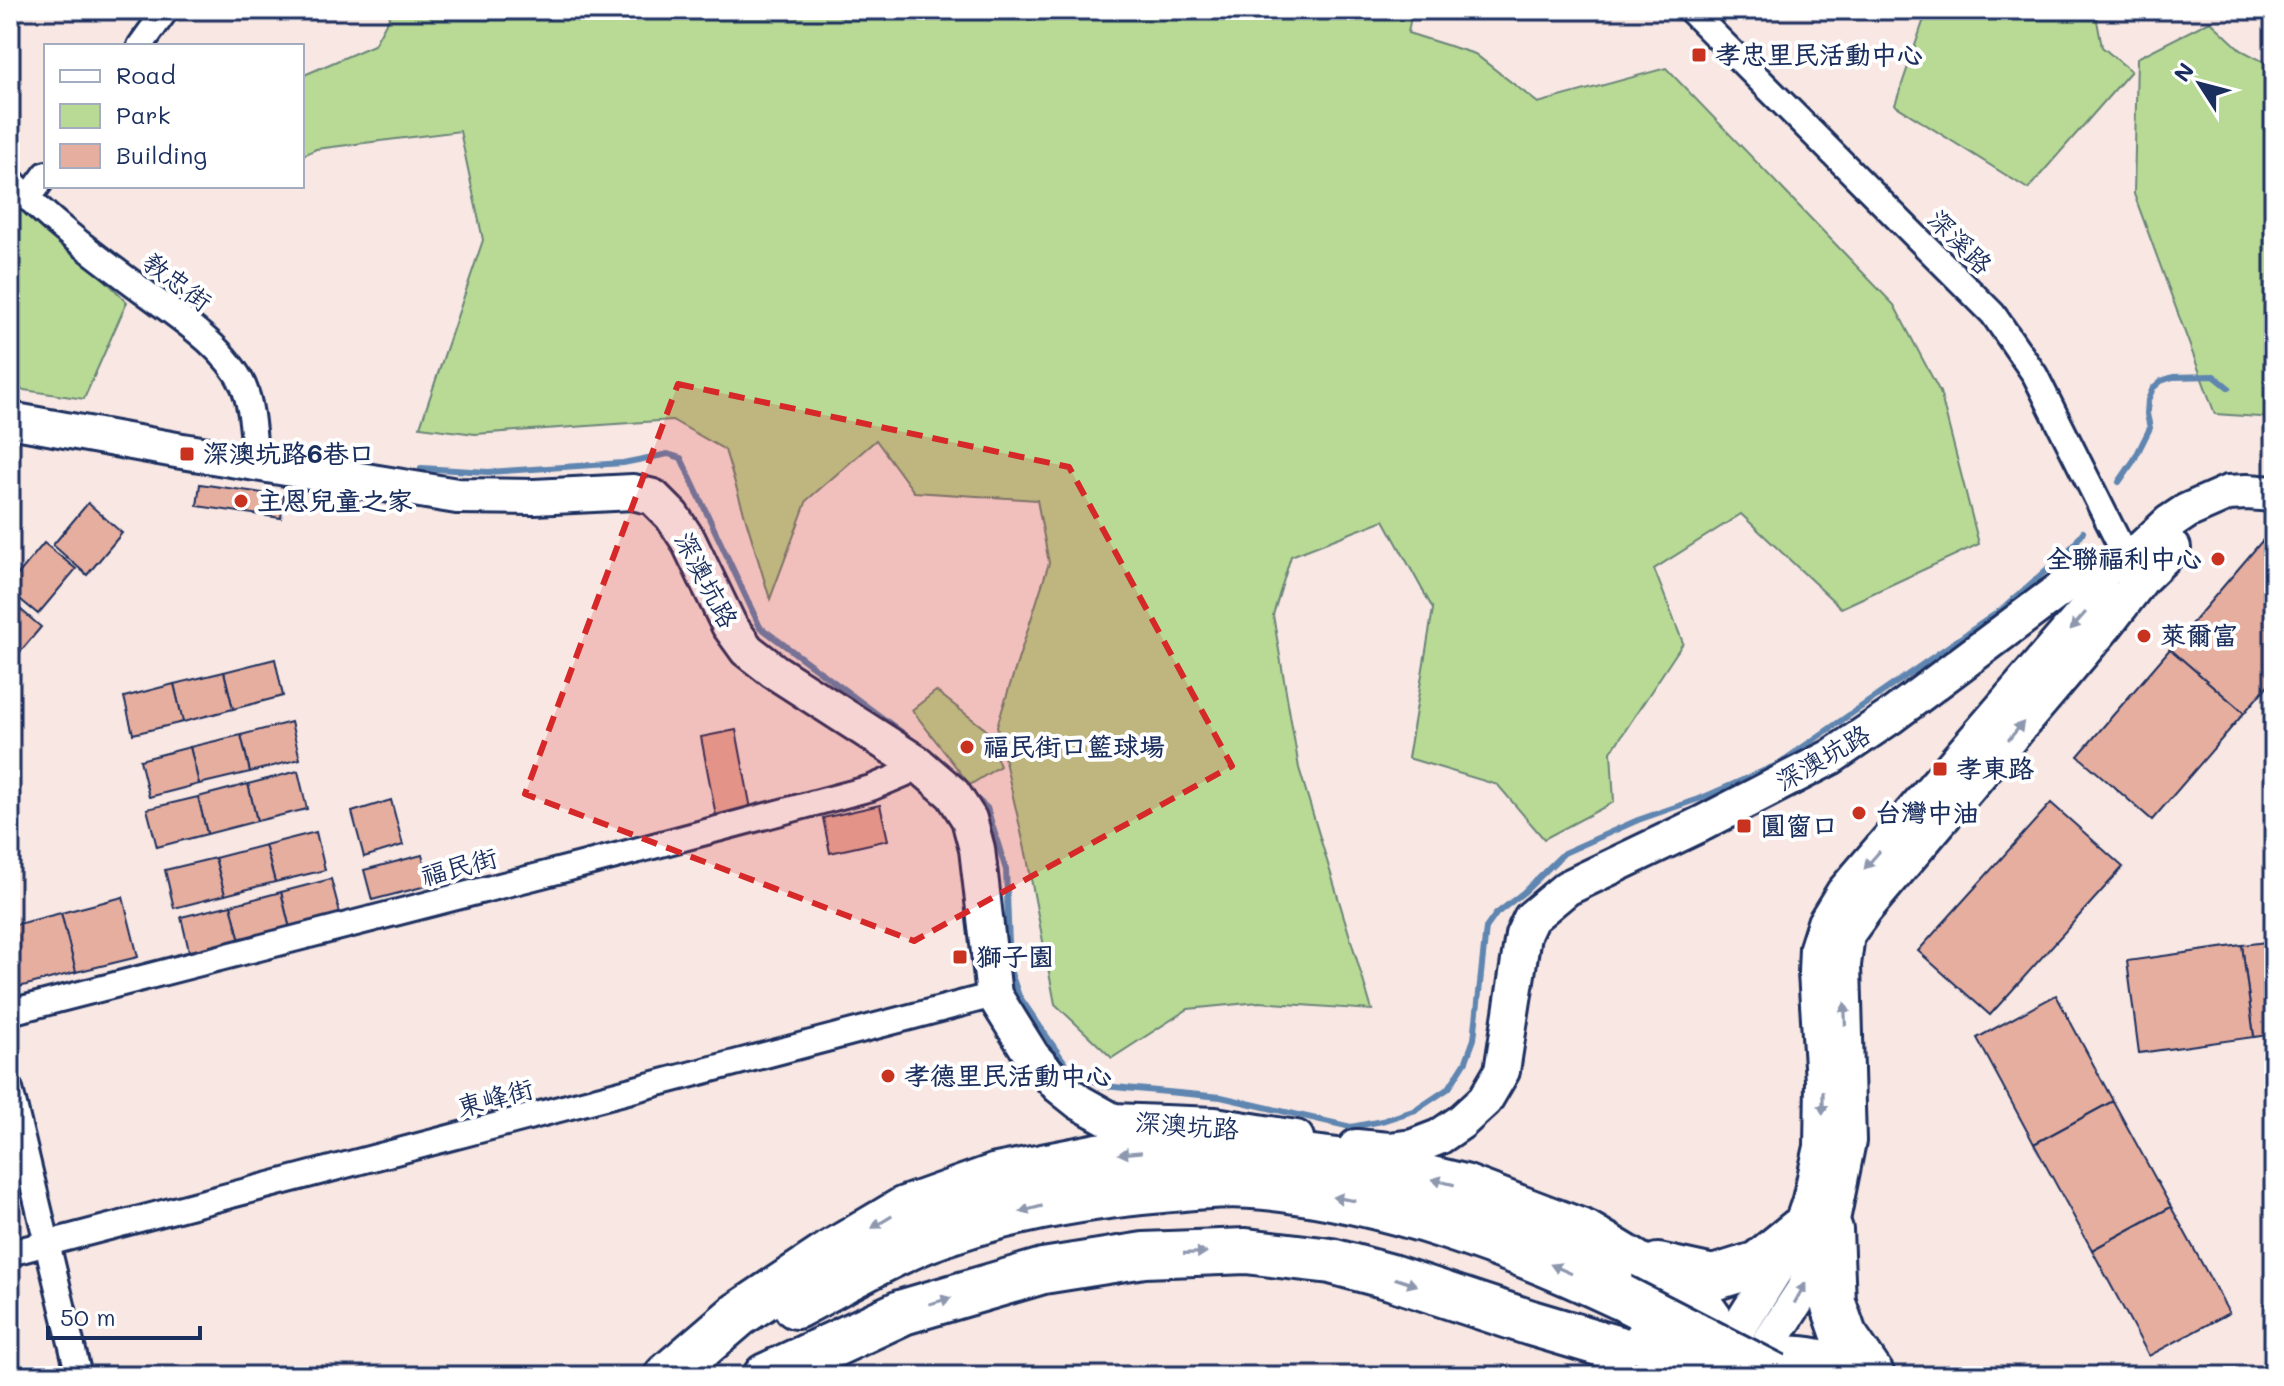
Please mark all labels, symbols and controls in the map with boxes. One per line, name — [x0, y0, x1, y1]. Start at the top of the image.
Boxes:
place label: 孝忠里民活動中心 — [1715, 37, 1923, 71]
legend — [44, 44, 304, 188]
north arrow — [2160, 44, 2240, 124]
marker: 孝忠里民活動中心 — [1690, 46, 1708, 64]
text: N — [2167, 57, 2200, 87]
text: Road — [116, 59, 176, 90]
text: Park — [116, 99, 170, 130]
text: Building — [116, 139, 207, 170]
street label: 深溪路 — [1921, 202, 2000, 281]
street label: 教忠街 — [136, 244, 219, 318]
place label: 深澳坑路6巷口 — [203, 436, 375, 470]
marker: 深澳坑路6巷口 — [178, 445, 196, 463]
place label: 主恩兒童之家 — [257, 483, 413, 517]
marker: 主恩兒童之家 — [232, 492, 250, 510]
street label: 深澳坑路 — [667, 526, 746, 633]
place label: 全聯福利中心 — [2046, 541, 2202, 575]
marker: 全聯福利中心 — [2209, 550, 2227, 568]
one-way arrow — [2070, 611, 2088, 630]
place label: 萊爾富 — [2160, 618, 2238, 652]
marker: 萊爾富 — [2135, 627, 2153, 645]
street label: 深澳坑路 — [1769, 716, 1876, 798]
one-way arrow — [2007, 722, 2024, 742]
place label: 福民街口籃球場 — [983, 729, 1165, 763]
marker: 福民街口籃球場 — [958, 738, 976, 756]
place label: 孝東路 — [1956, 751, 2034, 785]
marker: 孝東路 — [1931, 760, 1949, 778]
place label: 台灣中油 — [1875, 795, 1979, 829]
marker: 台灣中油 — [1850, 804, 1868, 822]
place label: 圓窗口 — [1760, 808, 1838, 842]
marker: 圓窗口 — [1735, 817, 1753, 835]
street label: 福民街 — [417, 840, 501, 893]
one-way arrow — [1864, 849, 1881, 869]
place label: 獅子園 — [976, 939, 1054, 973]
marker: 獅子園 — [951, 948, 969, 966]
one-way arrow — [1839, 1001, 1852, 1026]
place label: 孝德里民活動中心 — [904, 1058, 1112, 1092]
marker: 孝德里民活動中心 — [879, 1067, 897, 1085]
street label: 東峰街 — [453, 1071, 537, 1124]
one-way arrow — [1817, 1091, 1829, 1116]
street label: 深澳坑路 — [1134, 1104, 1240, 1146]
one-way arrow — [1117, 1147, 1142, 1160]
one-way arrow — [1431, 1176, 1456, 1188]
one-way arrow — [1331, 1192, 1356, 1205]
one-way arrow — [1019, 1204, 1044, 1216]
one-way arrow — [871, 1215, 893, 1229]
one-way arrow — [1183, 1247, 1208, 1260]
one-way arrow — [1549, 1262, 1573, 1276]
one-way arrow — [1395, 1276, 1419, 1289]
one-way arrow — [1794, 1282, 1807, 1305]
scale bar — [48, 1290, 200, 1340]
one-way arrow — [929, 1294, 953, 1307]
text: 50 m — [60, 1301, 116, 1332]

